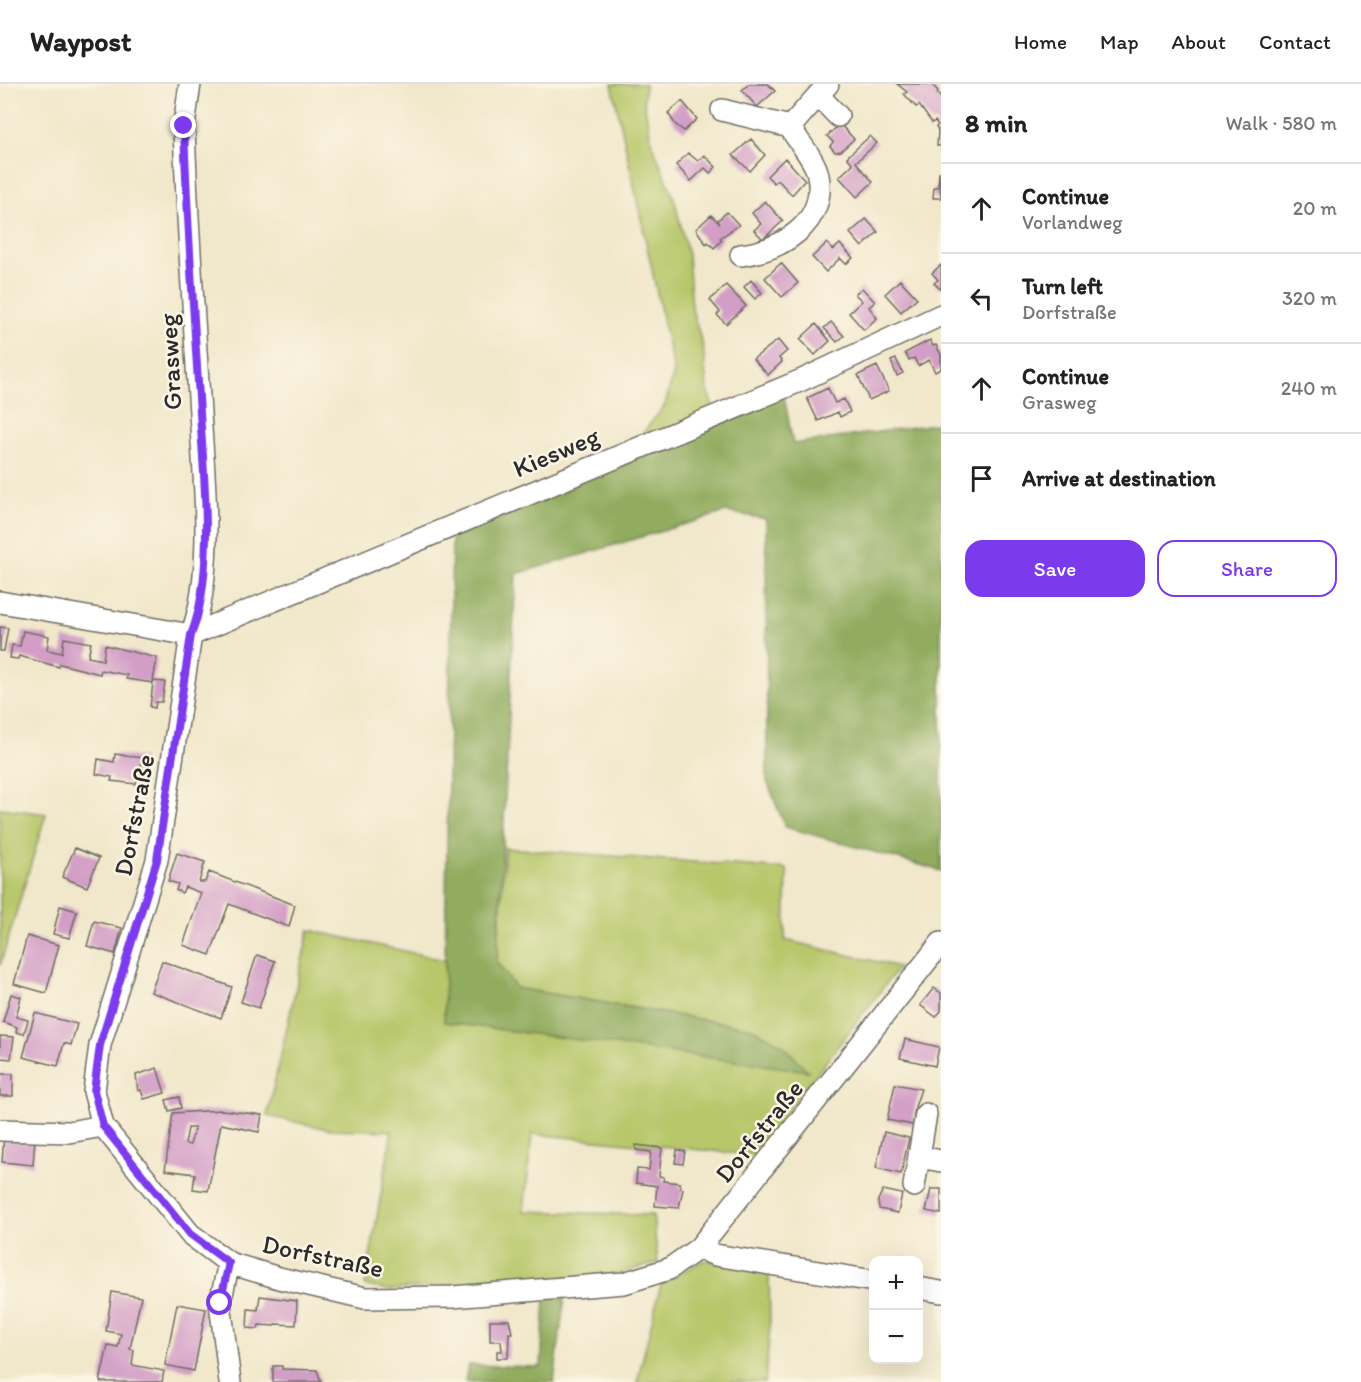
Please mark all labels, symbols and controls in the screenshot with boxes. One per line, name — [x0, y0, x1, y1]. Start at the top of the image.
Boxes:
text: Waypost — [30, 24, 132, 58]
text: Home — [1014, 29, 1067, 54]
text: Map — [1100, 29, 1139, 54]
text: About — [1172, 29, 1226, 54]
text: Contact — [1259, 29, 1331, 54]
text: 8 min — [965, 107, 1027, 139]
text: Walk · 580 m — [1225, 111, 1337, 135]
route end — [170, 112, 196, 138]
text: Continue — [1022, 183, 1109, 210]
icon: ahead — [965, 192, 998, 225]
text: 20 m — [1293, 196, 1337, 220]
text: Vorlandweg — [1022, 210, 1123, 234]
text: Turn left — [1022, 273, 1103, 300]
icon: left — [965, 282, 998, 315]
text: 320 m — [1282, 286, 1337, 310]
text: Dorfstraße — [1022, 300, 1117, 324]
street label: Grasweg — [151, 312, 189, 411]
text: Continue — [1022, 363, 1109, 390]
icon: ahead — [965, 372, 998, 405]
text: 240 m — [1281, 376, 1337, 400]
text: Grasweg — [1022, 390, 1096, 414]
street label: Kiesweg — [508, 419, 605, 484]
icon: arrive — [965, 462, 998, 495]
text: Arrive at destination — [1022, 465, 1216, 492]
button: Save — [965, 540, 1145, 597]
button: Share — [1157, 540, 1337, 597]
street label: Dorfstraße — [107, 751, 161, 879]
street label: Dorfstraße — [708, 1073, 810, 1189]
street label: Dorfstraße — [259, 1228, 387, 1284]
map controls — [869, 1256, 923, 1364]
button: + — [869, 1256, 923, 1310]
route start — [206, 1289, 232, 1315]
button: − — [869, 1310, 923, 1364]

